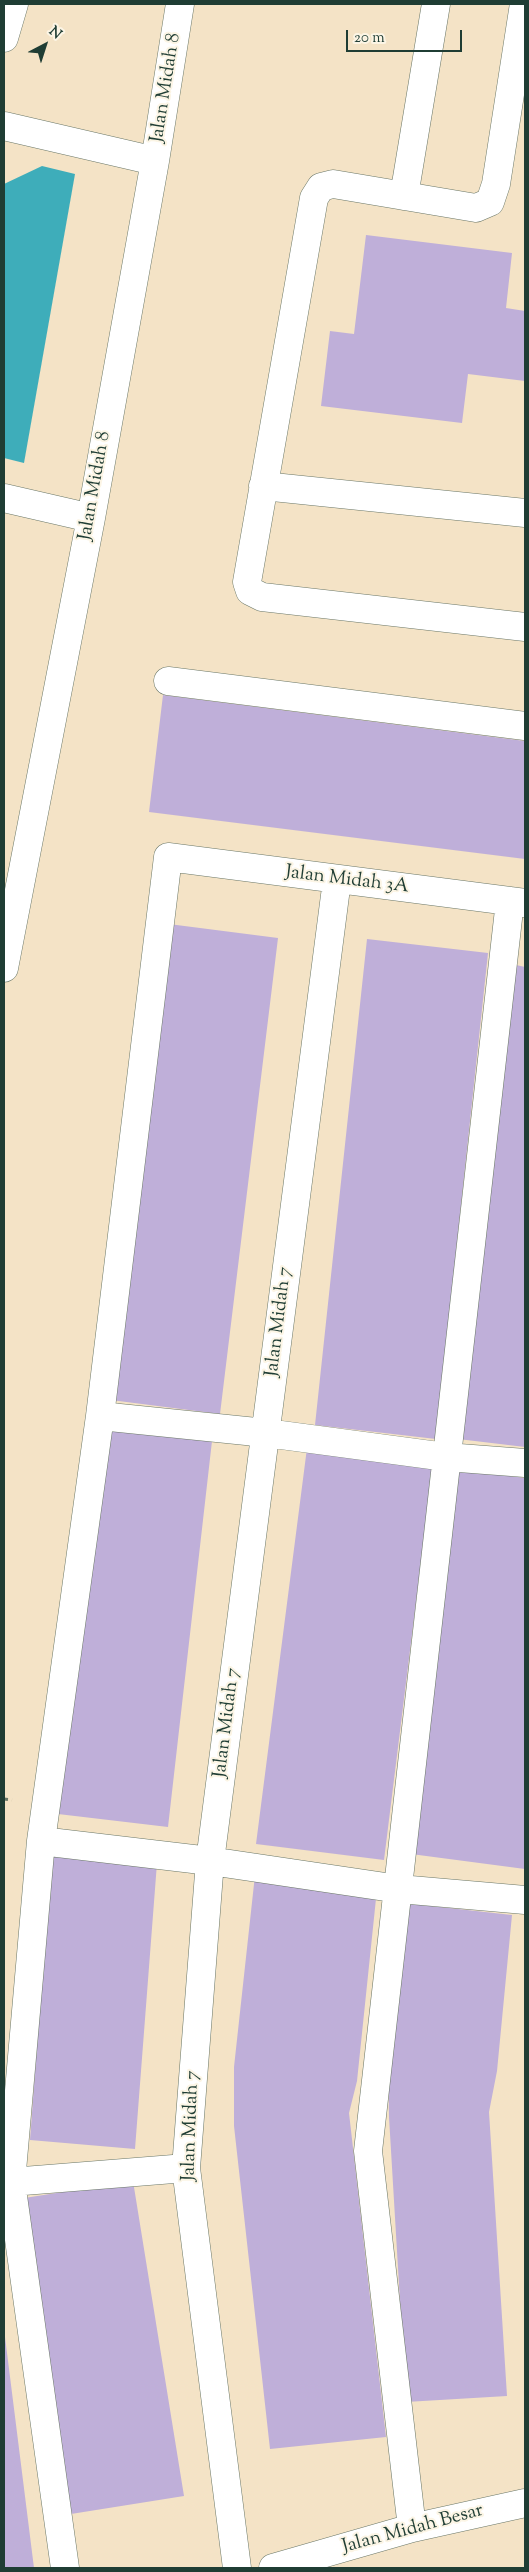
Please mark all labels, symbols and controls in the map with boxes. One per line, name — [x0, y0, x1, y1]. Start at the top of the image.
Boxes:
north arrow — [20, 20, 70, 70]
scale bar — [349, 20, 465, 52]
text: N — [44, 22, 65, 45]
text: 20 m — [354, 28, 385, 49]
street label: Jalan Midah 8 — [147, 32, 187, 144]
street label: Jalan Midah 8 — [75, 430, 117, 542]
street label: Jalan Midah 3A — [284, 862, 410, 900]
street label: Jalan Midah 7 — [262, 1266, 298, 1378]
street label: Jalan Midah 7 — [210, 1667, 246, 1779]
street label: Jalan Midah 7 — [179, 2070, 205, 2182]
street label: Jalan Midah Besar — [340, 2500, 486, 2560]

